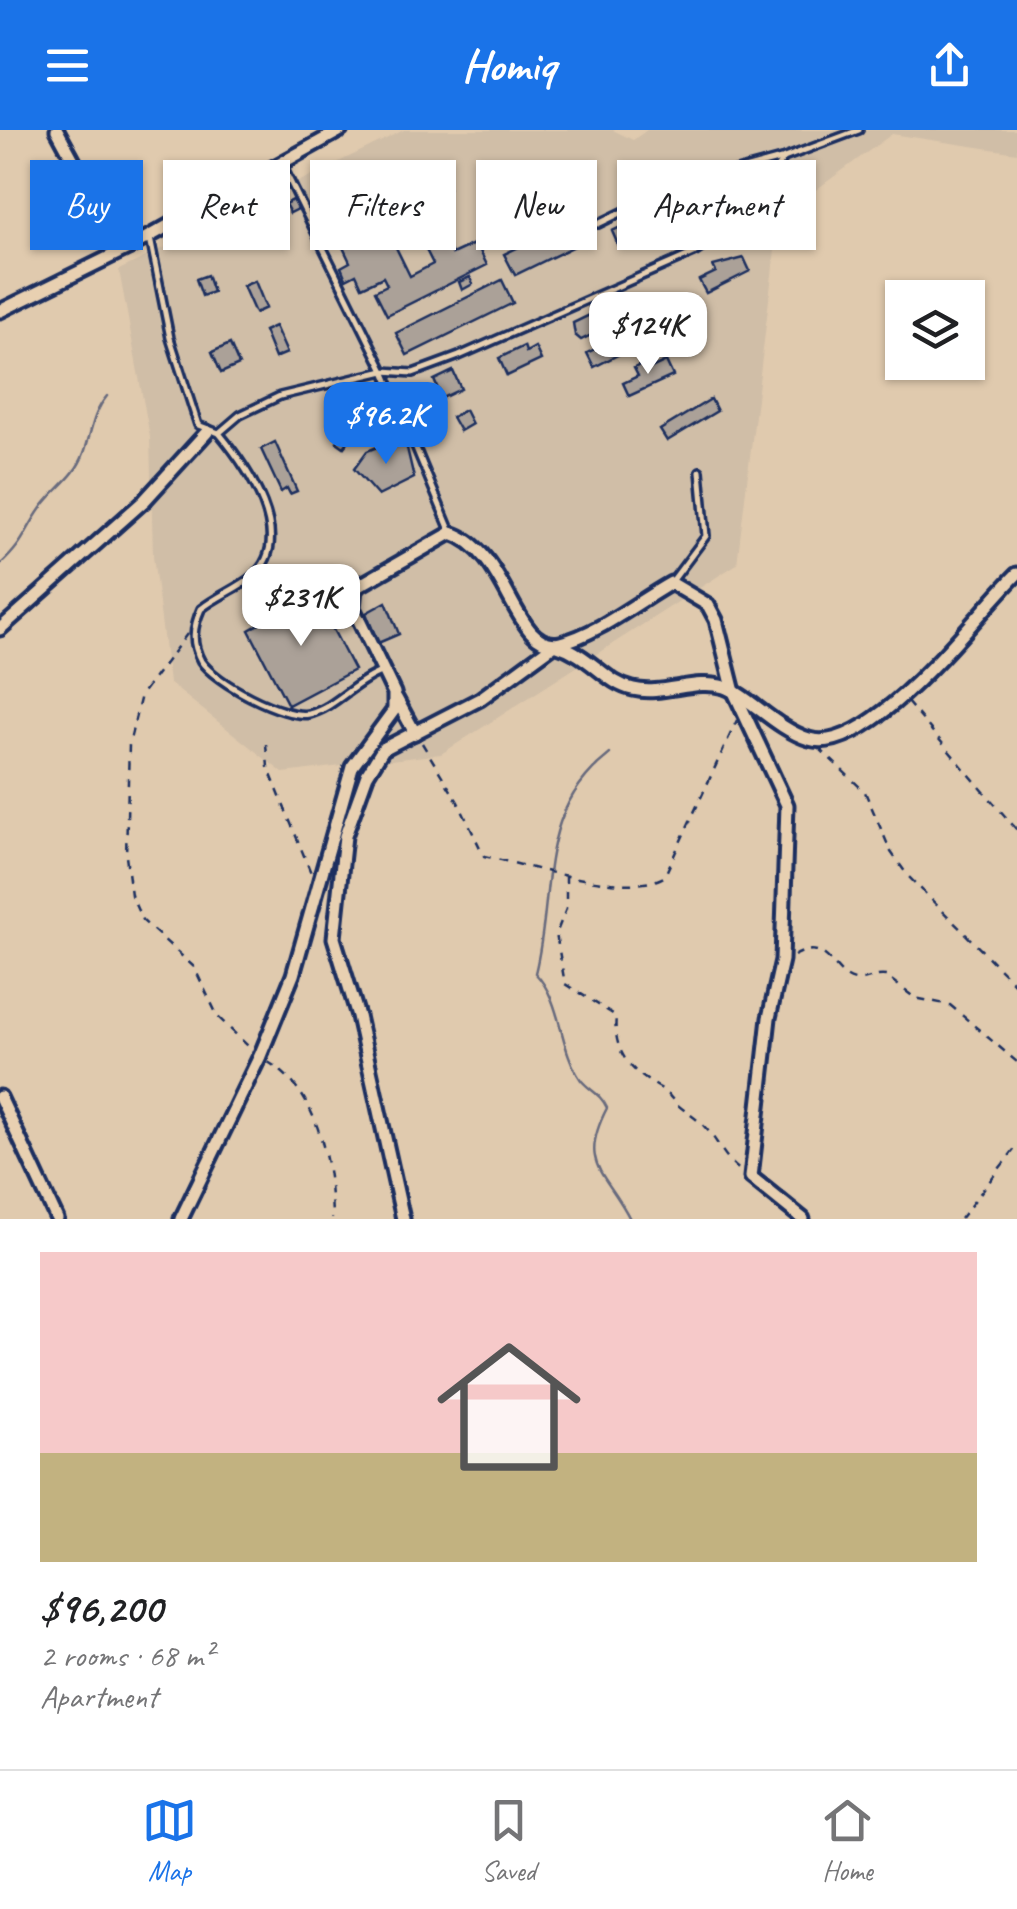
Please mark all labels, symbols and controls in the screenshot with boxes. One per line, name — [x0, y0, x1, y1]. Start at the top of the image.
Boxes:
text: Homiq — [462, 37, 555, 94]
icon: menu — [40, 38, 95, 93]
icon: share — [922, 38, 977, 93]
chip: Buy — [30, 160, 143, 250]
chip: Rent — [163, 160, 290, 250]
chip: Filters — [310, 160, 456, 250]
chip: New — [476, 160, 597, 250]
chip: Apartment — [617, 160, 816, 250]
map controls — [885, 280, 985, 380]
button: layers — [885, 280, 985, 380]
pin: $124K — [578, 292, 718, 377]
text: $124K — [611, 304, 685, 345]
pin: $96.2K — [305, 382, 467, 467]
text: $96.2K — [346, 394, 426, 435]
pin: $231K — [231, 564, 371, 649]
text: $231K — [264, 576, 338, 617]
icon: home — [419, 1317, 599, 1497]
text: $96,200 — [40, 1582, 162, 1635]
text: 2 rooms · 68 m² — [40, 1635, 213, 1676]
text: Apartment — [40, 1676, 158, 1717]
tab: Map — [142, 1793, 197, 1888]
tab: Saved — [481, 1793, 536, 1888]
tab: Home — [820, 1793, 875, 1888]

